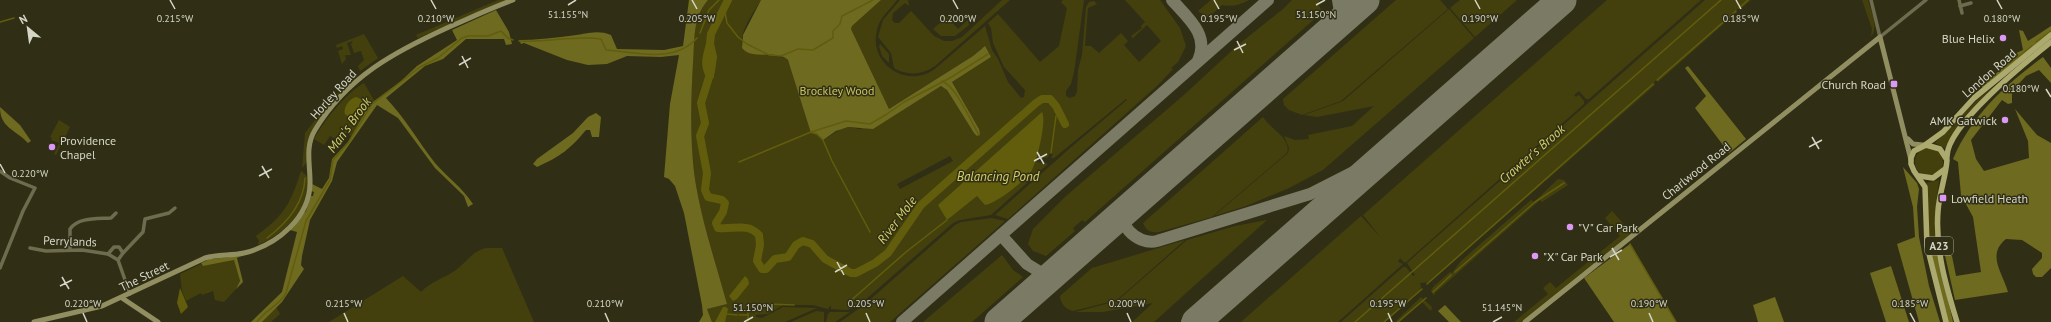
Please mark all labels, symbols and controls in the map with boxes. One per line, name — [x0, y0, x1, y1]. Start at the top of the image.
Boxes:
north arrow — [8, 8, 48, 48]
text: 51.155°N — [548, 8, 588, 21]
text: 51.150°N — [1296, 8, 1336, 21]
text: N — [17, 11, 30, 27]
text: 0.215°W — [157, 12, 194, 25]
text: 0.210°W — [418, 12, 455, 25]
text: 0.205°W — [679, 12, 716, 25]
text: 0.200°W — [940, 12, 977, 25]
text: 0.195°W — [1201, 12, 1238, 25]
text: 0.190°W — [1462, 12, 1499, 25]
text: 0.185°W — [1723, 12, 1760, 25]
text: 0.180°W — [1984, 12, 2021, 25]
place label: Blue Helix — [1942, 31, 1995, 46]
marker: Blue Helix — [1998, 33, 2008, 43]
street label: London Road — [1959, 46, 2019, 100]
street label: Horley Road — [307, 66, 359, 122]
place label: Church Road — [1821, 77, 1886, 92]
marker: Church Road — [1889, 79, 1899, 89]
text: 0.180°W — [2003, 82, 2040, 95]
park label: Brockley Wood — [800, 83, 874, 98]
water label: Man's Brook — [323, 93, 375, 156]
place label: AMK Gatwick — [1930, 113, 1997, 128]
marker: AMK Gatwick — [2000, 115, 2010, 125]
water label: Crawter's Brook — [1495, 120, 1569, 187]
place label: Providence Chapel — [60, 133, 116, 162]
street label: Charlwood Road — [1659, 139, 1733, 203]
marker: Providence Chapel — [47, 142, 57, 152]
text: 0.220°W — [12, 167, 49, 180]
water label: Balancing Pond — [957, 168, 1040, 185]
place label: Lowfield Heath — [1951, 191, 2028, 206]
water label: River Mole — [873, 193, 921, 247]
marker: Lowfield Heath — [1938, 193, 1948, 203]
place label: "V" Car Park — [1578, 220, 1638, 235]
marker: "V" Car Park — [1565, 222, 1575, 232]
street label: Perrylands — [43, 233, 97, 249]
road number: A23 — [1925, 237, 1953, 255]
place label: "X" Car Park — [1543, 249, 1603, 264]
marker: "X" Car Park — [1530, 251, 1540, 261]
street label: The Street — [117, 258, 171, 294]
text: 0.220°W — [65, 297, 102, 310]
text: 0.215°W — [326, 297, 363, 310]
text: 0.210°W — [587, 297, 624, 310]
text: 0.205°W — [848, 297, 885, 310]
text: 0.200°W — [1109, 297, 1146, 310]
text: 0.195°W — [1370, 297, 1407, 310]
text: 0.190°W — [1631, 297, 1668, 310]
text: 0.185°W — [1892, 297, 1929, 310]
text: 51.150°N — [733, 301, 773, 314]
text: 51.145°N — [1482, 301, 1522, 314]

